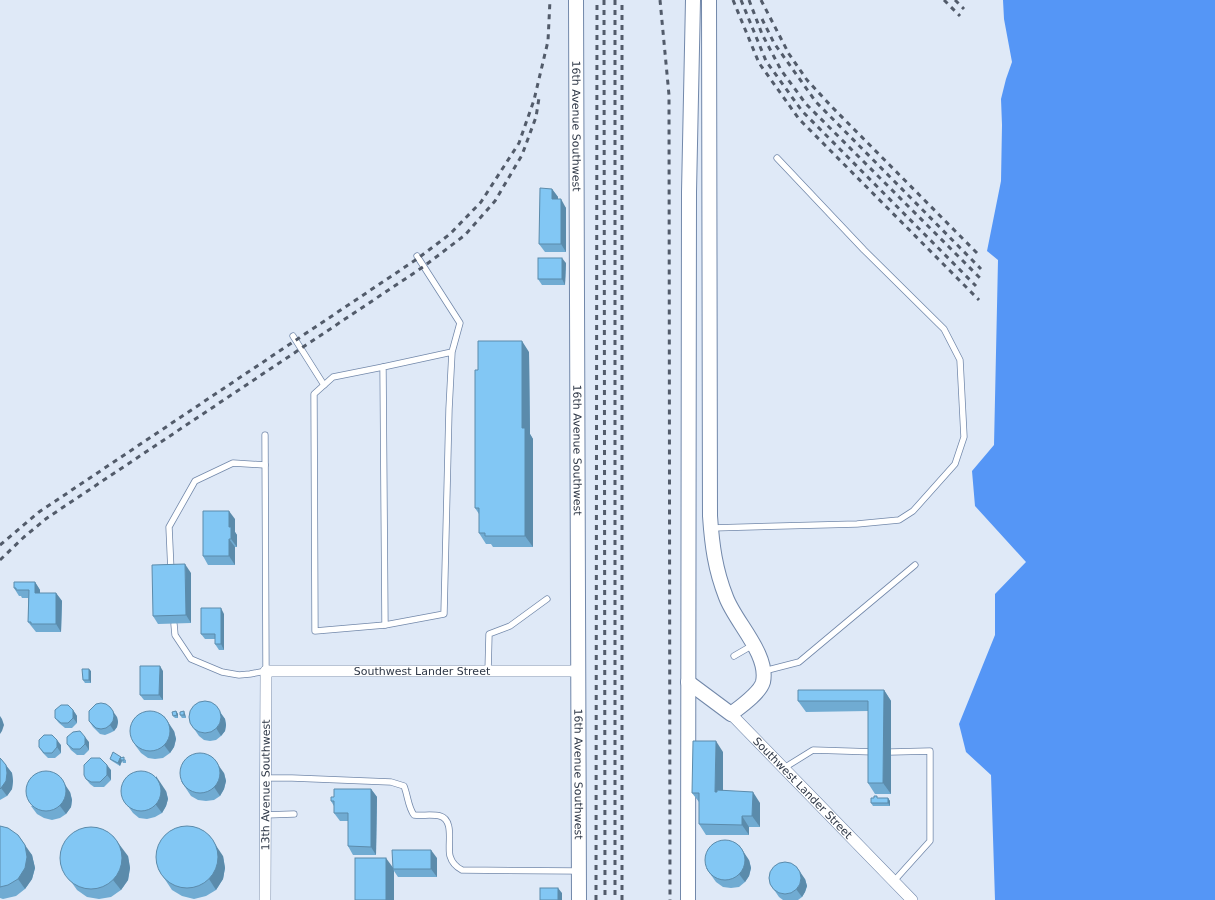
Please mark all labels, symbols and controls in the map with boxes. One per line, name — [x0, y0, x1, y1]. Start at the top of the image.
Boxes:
street label: 16th Avenue Southwest — [570, 60, 583, 192]
street label: 16th Avenue Southwest — [571, 384, 584, 516]
street label: Southwest Lander Street — [354, 665, 491, 678]
street label: 16th Avenue Southwest — [572, 708, 585, 840]
street label: 13th Avenue Southwest — [259, 719, 272, 851]
street label: Southwest Lander Street — [751, 734, 856, 842]

